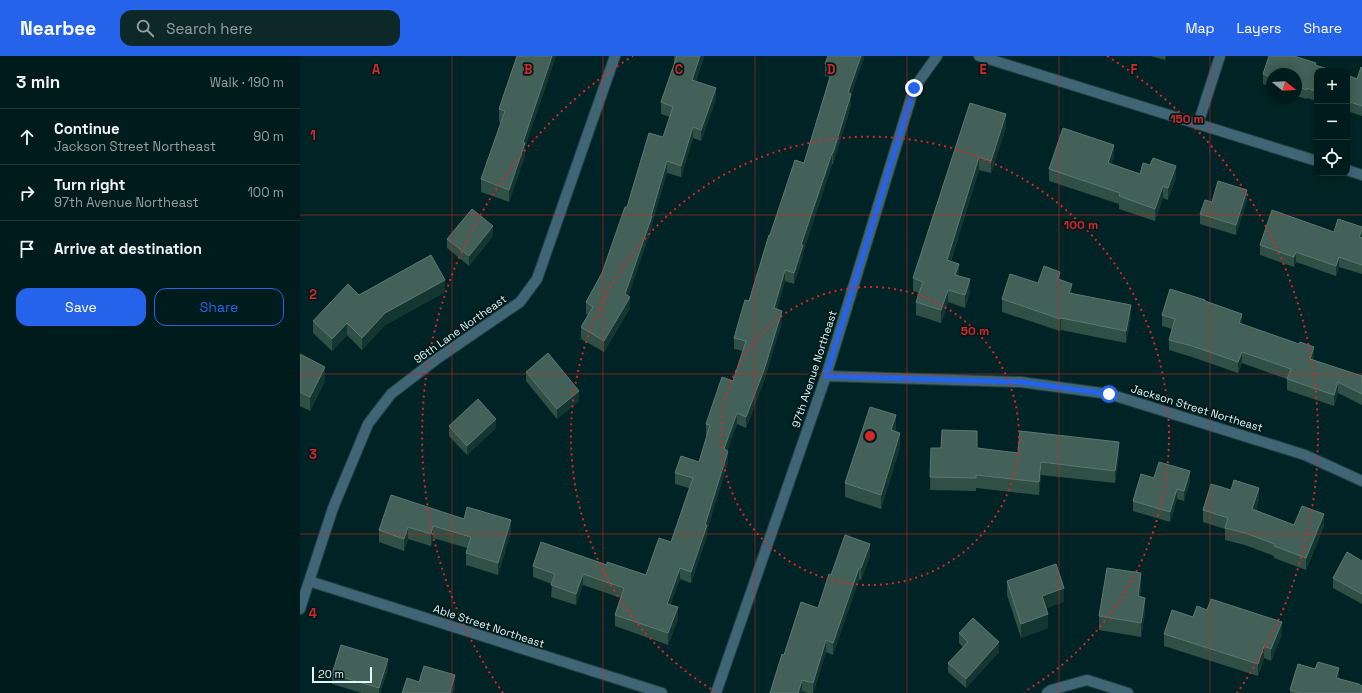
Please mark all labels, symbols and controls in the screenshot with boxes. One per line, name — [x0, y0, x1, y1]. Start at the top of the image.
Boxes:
search box — [120, 10, 400, 46]
text: Nearbee — [20, 16, 96, 41]
icon: search — [134, 17, 156, 39]
text: Search here — [166, 19, 253, 38]
text: Map — [1185, 19, 1215, 37]
text: Layers — [1237, 19, 1281, 37]
text: Share — [1303, 19, 1342, 37]
text: A — [372, 61, 381, 78]
text: B — [524, 61, 533, 78]
text: C — [675, 61, 683, 78]
text: D — [827, 61, 836, 78]
text: E — [979, 61, 987, 78]
text: F — [1131, 61, 1138, 78]
north arrow — [1266, 68, 1302, 104]
map controls — [1314, 68, 1350, 176]
button: + — [1314, 68, 1350, 104]
text: 3 min — [16, 71, 60, 93]
text: Walk · 190 m — [210, 74, 284, 91]
route end — [905, 79, 923, 97]
button: − — [1314, 104, 1350, 140]
text: 150 m — [1170, 111, 1204, 127]
text: Continue — [54, 119, 120, 138]
icon: ahead — [16, 126, 38, 148]
text: 1 — [310, 127, 316, 144]
text: 90 m — [253, 128, 284, 145]
text: Jackson Street Northeast — [54, 138, 216, 155]
button: locate — [1314, 140, 1350, 176]
text: Turn right — [54, 175, 125, 194]
icon: right — [16, 182, 38, 204]
text: 100 m — [247, 184, 284, 201]
text: 97th Avenue Northeast — [54, 194, 199, 211]
text: 100 m — [1064, 217, 1098, 233]
icon: arrive — [16, 238, 38, 260]
text: Arrive at destination — [54, 239, 202, 258]
text: 2 — [309, 286, 317, 303]
button: Save — [16, 288, 146, 326]
button: Share — [154, 288, 284, 326]
street label: 96th Lane Northeast — [411, 292, 509, 366]
street label: 97th Avenue Northeast — [788, 309, 840, 429]
text: 50 m — [961, 323, 989, 339]
street label: Jackson Street Northeast — [1129, 381, 1265, 435]
route start — [1100, 385, 1118, 403]
centre of rings — [863, 429, 877, 443]
text: 3 — [309, 446, 317, 463]
street label: Able Street Northeast — [432, 601, 546, 651]
text: 4 — [309, 605, 317, 622]
scale bar — [312, 665, 372, 684]
text: 20 m — [318, 667, 344, 681]

